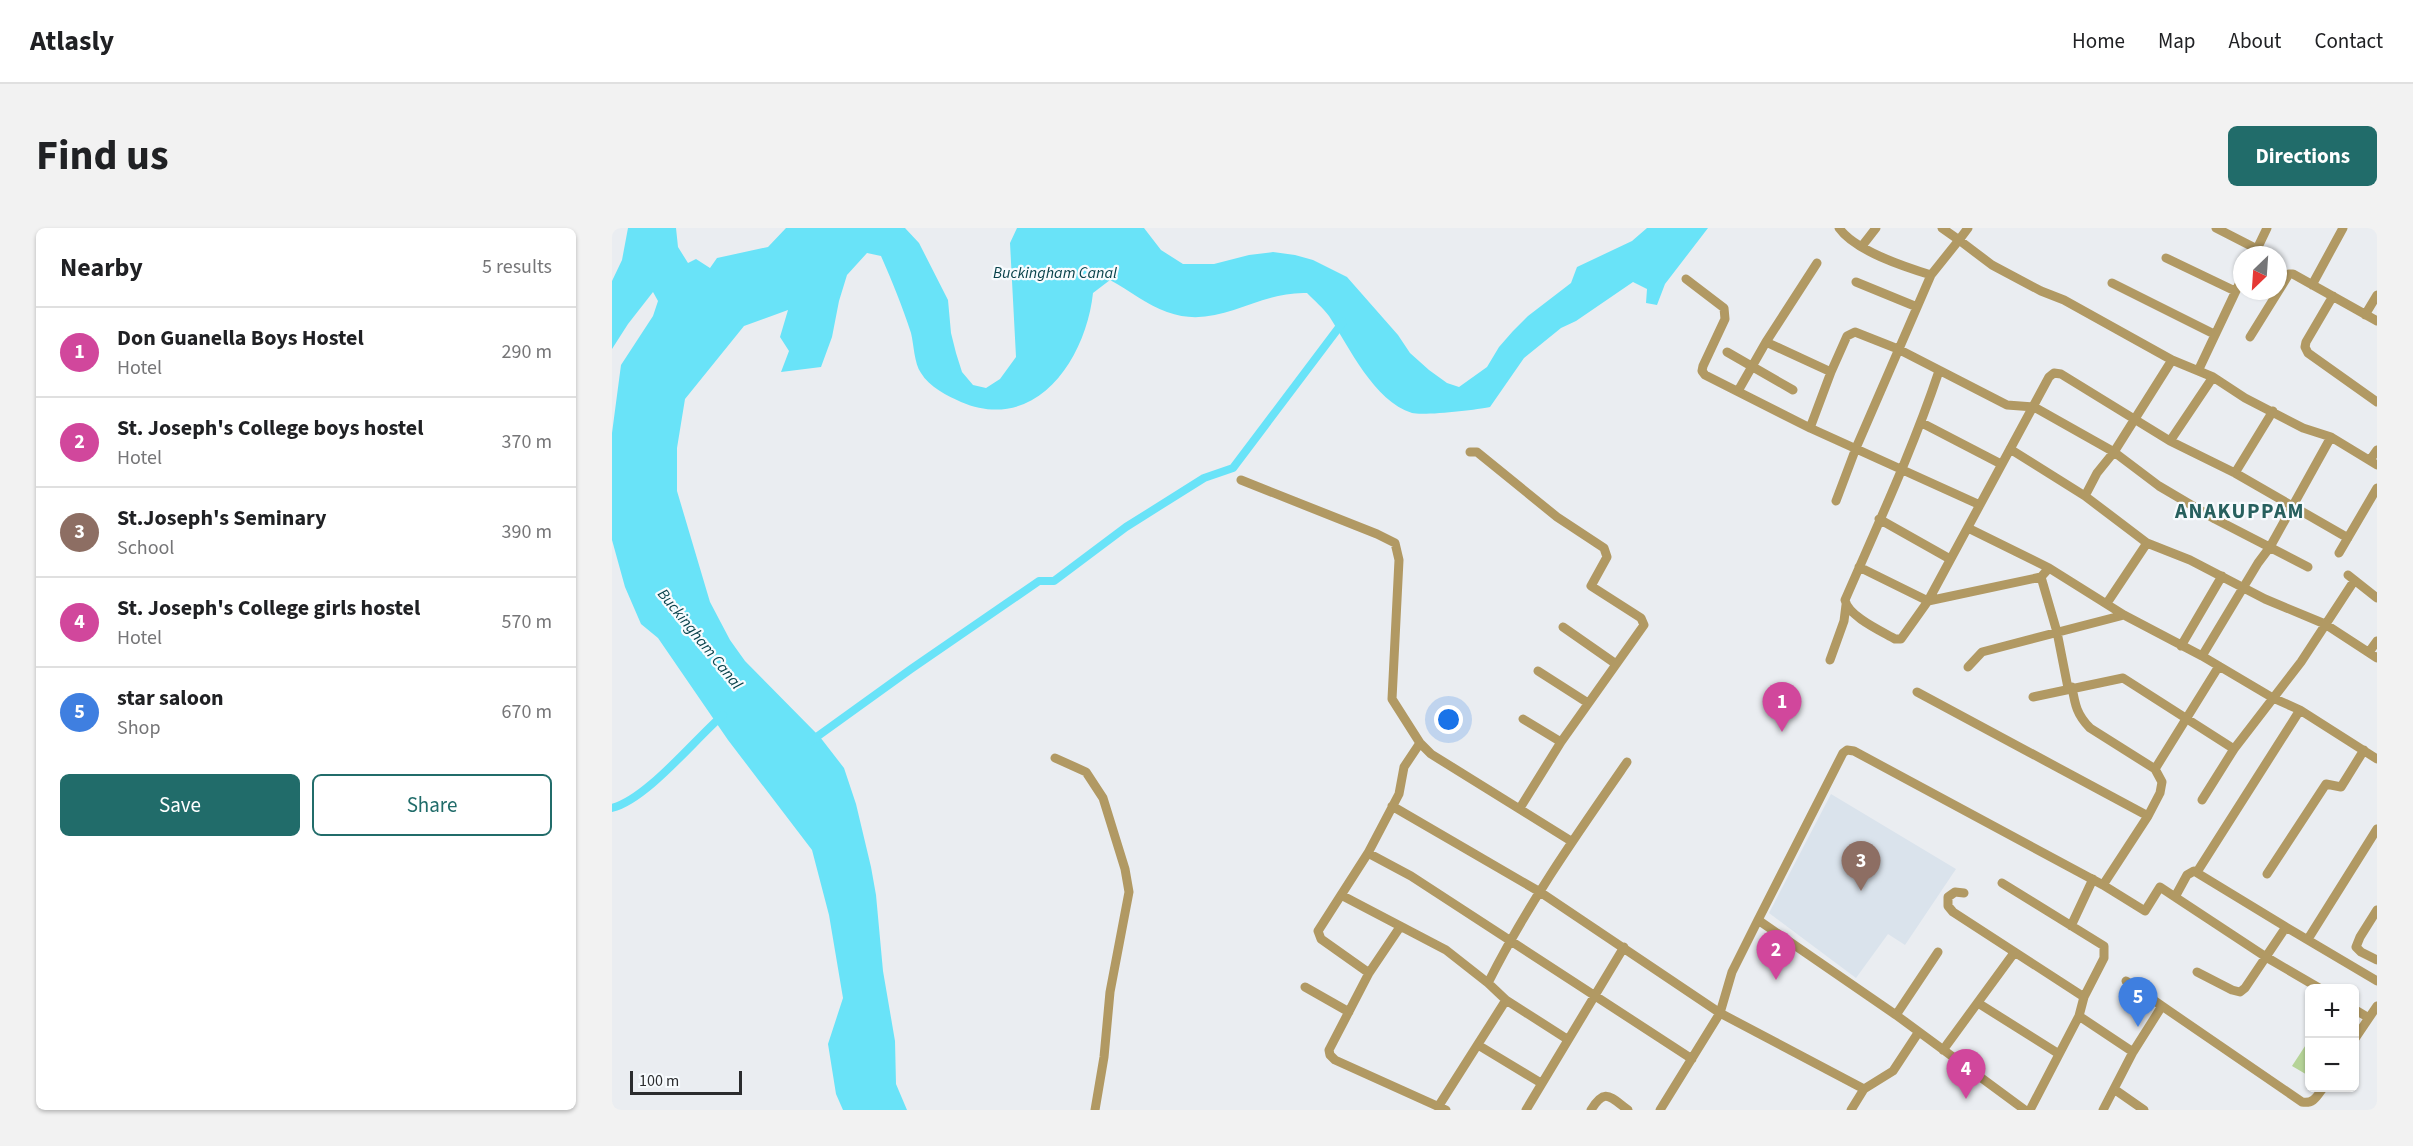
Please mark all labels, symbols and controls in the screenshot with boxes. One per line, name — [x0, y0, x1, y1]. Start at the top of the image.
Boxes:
text: Atlasly — [30, 21, 114, 61]
text: Home — [2072, 26, 2125, 56]
text: Map — [2158, 26, 2196, 56]
text: About — [2229, 26, 2281, 56]
text: Contact — [2314, 26, 2383, 56]
text: Find us — [36, 126, 169, 186]
button: Directions — [2228, 126, 2377, 186]
north arrow — [2233, 246, 2287, 300]
text: Nearby — [60, 249, 143, 286]
text: 5 results — [482, 253, 552, 281]
water label: Buckingham Canal — [993, 262, 1117, 284]
text: Don Guanella Boys Hostel — [117, 322, 364, 354]
text: 1 — [74, 338, 85, 366]
text: 290 m — [502, 338, 552, 366]
text: Hotel — [117, 354, 162, 382]
text: St. Joseph's College boys hostel — [117, 412, 424, 444]
text: 2 — [74, 428, 85, 456]
text: 370 m — [502, 428, 552, 456]
text: Hotel — [117, 444, 162, 472]
district label: ANAKUPPAM — [2174, 496, 2305, 526]
text: St.Joseph's Seminary — [117, 502, 326, 534]
text: 3 — [74, 518, 85, 546]
text: 390 m — [502, 518, 552, 546]
text: School — [117, 534, 174, 562]
water label: Buckingham Canal — [652, 584, 748, 694]
text: St. Joseph's College girls hostel — [117, 592, 420, 624]
text: 4 — [74, 608, 85, 636]
text: 570 m — [502, 608, 552, 636]
text: Hotel — [117, 624, 162, 652]
text: star saloon — [117, 682, 224, 714]
pin: 1 — [1762, 682, 1802, 732]
text: 5 — [74, 698, 85, 726]
text: 670 m — [502, 698, 552, 726]
your location — [1434, 705, 1463, 734]
text: Shop — [117, 714, 161, 742]
button: Save — [60, 774, 300, 836]
button: Share — [312, 774, 552, 836]
pin: 3 — [1842, 842, 1880, 891]
pin: 2 — [1756, 930, 1796, 980]
pin: 5 — [2118, 978, 2158, 1027]
map controls — [2305, 984, 2359, 1092]
button: + — [2305, 984, 2359, 1038]
button: − — [2305, 1038, 2359, 1092]
pin: 4 — [1946, 1050, 1986, 1099]
scale bar — [630, 1068, 742, 1096]
text: 100 m — [639, 1070, 679, 1092]

